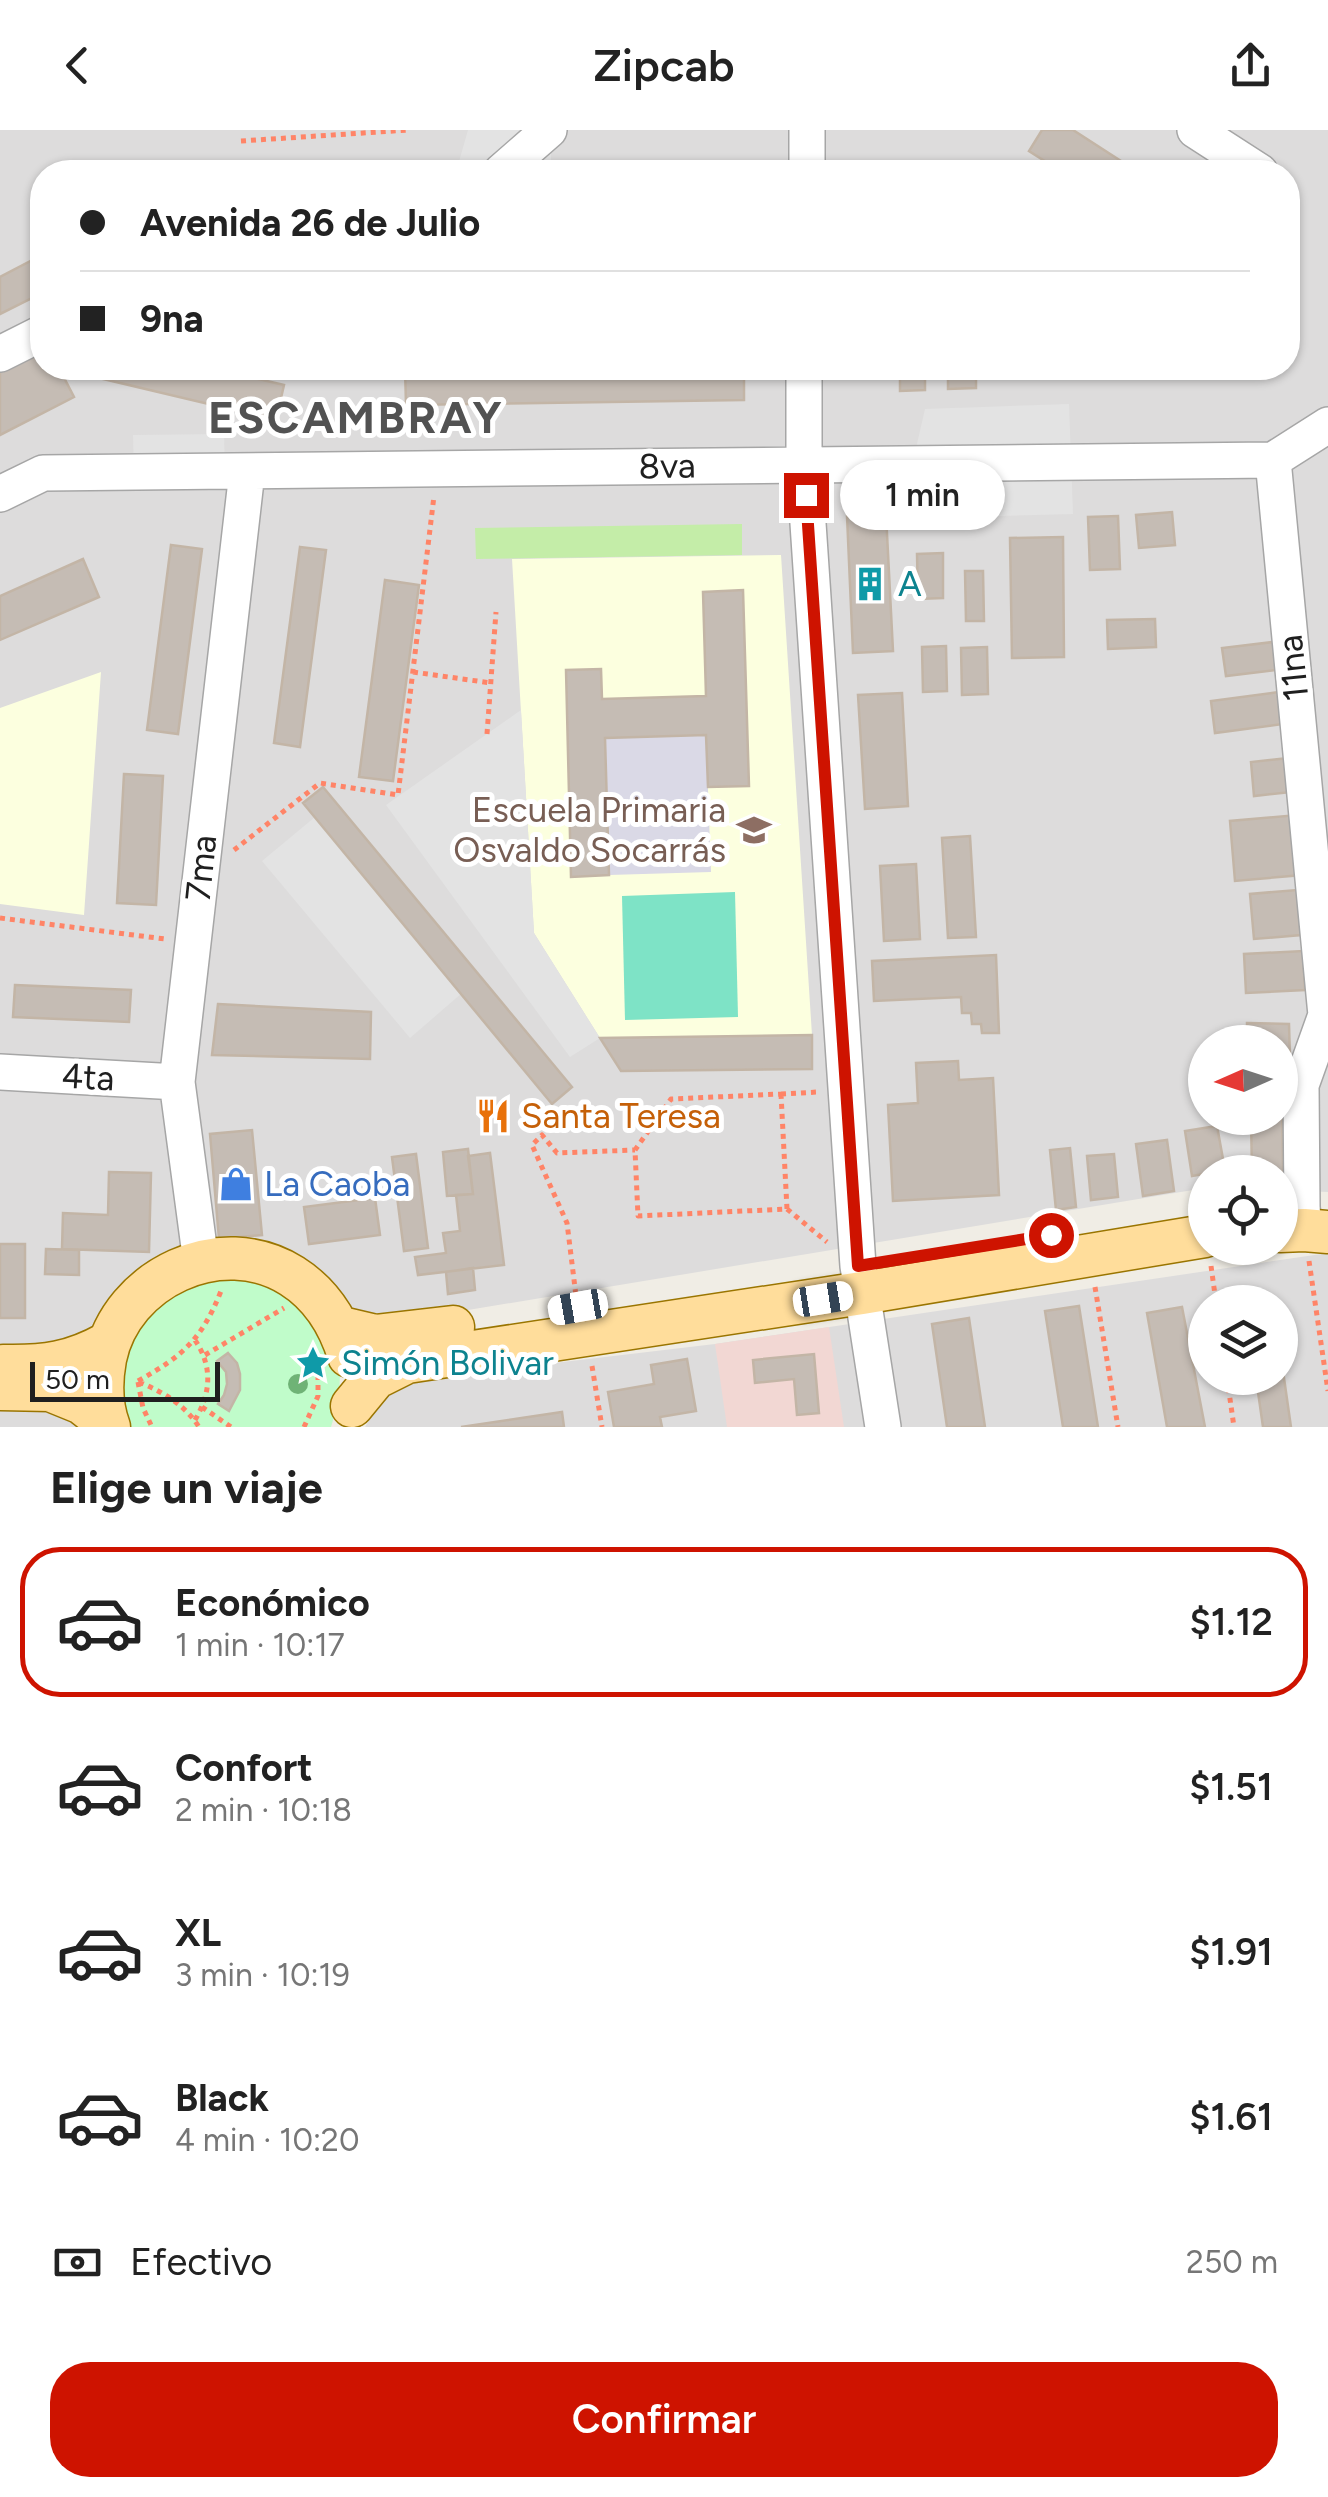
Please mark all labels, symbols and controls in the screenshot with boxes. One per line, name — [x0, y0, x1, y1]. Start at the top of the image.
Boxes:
icon: back — [50, 38, 105, 93]
text: Zipcab — [593, 38, 735, 92]
icon: share — [1223, 38, 1278, 93]
text: Avenida 26 de Julio — [140, 200, 480, 246]
text: 9na — [140, 296, 204, 342]
district label: ESCAMBRAY — [208, 390, 504, 444]
street label: 8va — [638, 445, 696, 487]
callout: 1 min — [841, 460, 1006, 530]
route end — [784, 473, 829, 518]
text: 1 min — [885, 476, 960, 514]
place label: A — [898, 563, 922, 605]
building icon: A — [851, 565, 889, 603]
street label: 11na — [1269, 633, 1317, 703]
place label: Escuela Primaria Osvaldo Socarrás — [453, 789, 726, 871]
school or university icon: Escuela Primaria Osvaldo Socarrás — [735, 811, 773, 849]
street label: 7ma — [177, 833, 225, 903]
north arrow — [1188, 1025, 1298, 1135]
map controls — [1188, 1025, 1298, 1395]
street label: 4ta — [61, 1055, 115, 1099]
place label: Santa Teresa — [521, 1095, 721, 1137]
restaurant icon: Santa Teresa — [474, 1097, 512, 1135]
button: locate — [1188, 1155, 1298, 1265]
place label: La Caoba — [264, 1163, 410, 1205]
shop icon: La Caoba — [217, 1165, 255, 1203]
route start — [1029, 1213, 1074, 1258]
car — [791, 1279, 855, 1319]
button: layers — [1188, 1285, 1298, 1395]
car — [546, 1287, 610, 1327]
place label: Simón Bolivar — [341, 1342, 554, 1384]
place icon: Simón Bolivar — [294, 1344, 332, 1382]
scale bar — [30, 1357, 220, 1402]
text: 50 m — [45, 1362, 110, 1396]
text: Elige un viaje — [50, 1460, 323, 1514]
icon: car — [55, 1577, 145, 1667]
text: Económico — [175, 1580, 370, 1626]
text: $1.12 — [1189, 1599, 1273, 1645]
text: 1 min · 10:17 — [175, 1626, 345, 1664]
icon: car — [55, 1742, 145, 1832]
text: Confort — [175, 1745, 312, 1791]
text: $1.51 — [1189, 1764, 1273, 1810]
text: 2 min · 10:18 — [175, 1791, 352, 1829]
icon: car — [55, 1907, 145, 1997]
text: XL — [175, 1910, 221, 1956]
text: $1.91 — [1189, 1929, 1273, 1975]
text: 3 min · 10:19 — [175, 1956, 350, 1994]
icon: car — [55, 2072, 145, 2162]
text: Black — [175, 2075, 269, 2121]
text: $1.61 — [1189, 2094, 1273, 2140]
text: 4 min · 10:20 — [175, 2121, 359, 2159]
icon: cash — [50, 2235, 105, 2290]
text: Efectivo — [130, 2239, 272, 2285]
text: 250 m — [1186, 2243, 1278, 2281]
button: Confirmar — [50, 2362, 1278, 2477]

